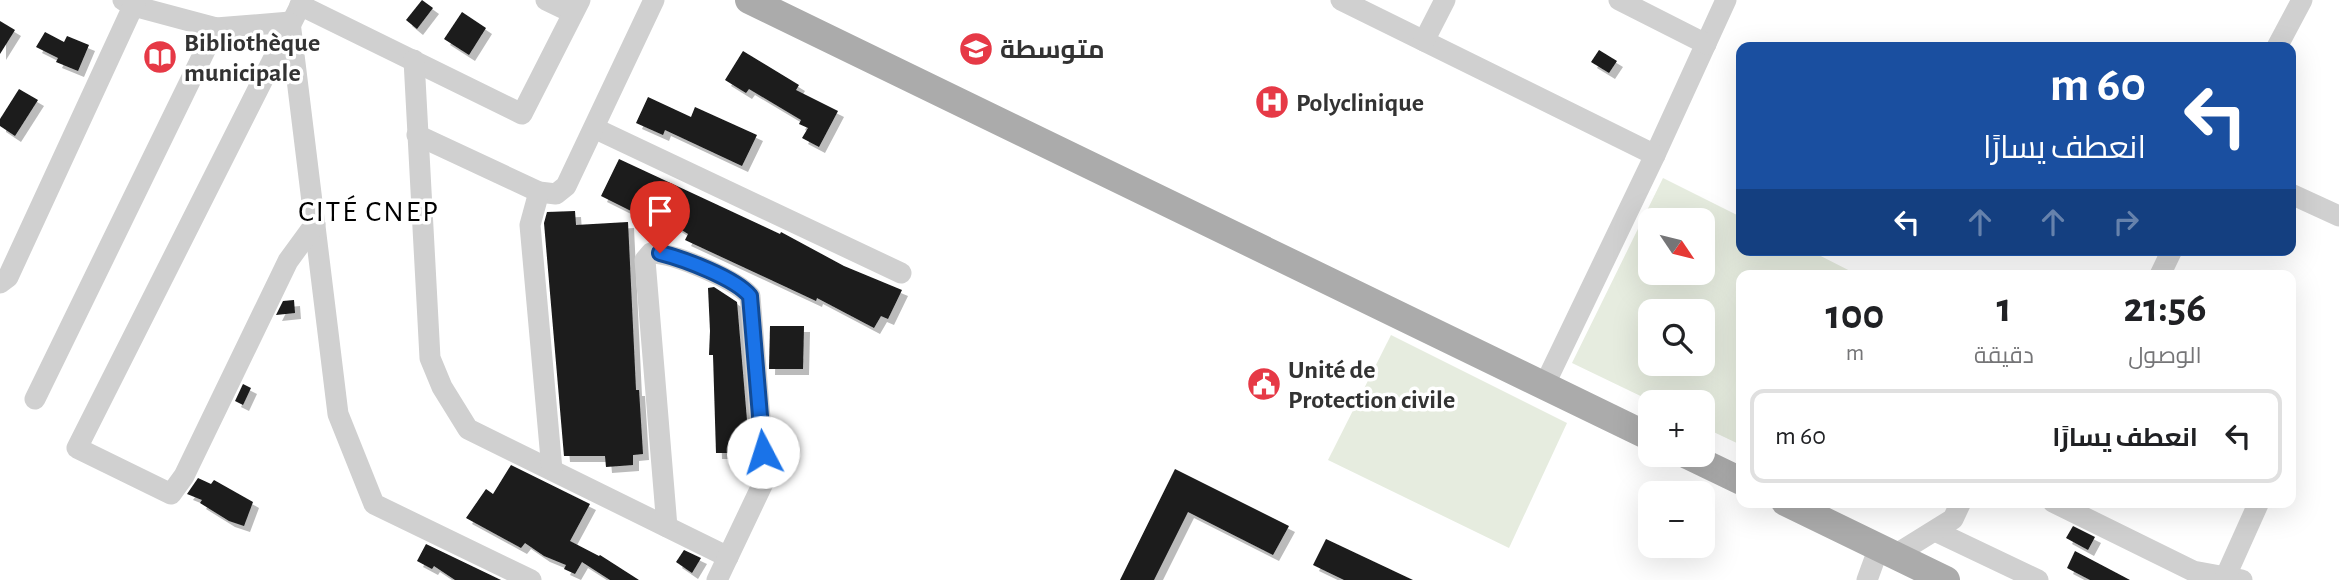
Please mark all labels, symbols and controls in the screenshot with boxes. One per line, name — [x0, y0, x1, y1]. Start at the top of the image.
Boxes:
place label: Bibliothèque municipale — [184, 30, 320, 86]
school or university icon: متوسطة — [957, 30, 995, 68]
place label: متوسطة — [1000, 37, 1105, 64]
library icon: Bibliothèque municipale — [141, 38, 179, 76]
text: 60 m — [2050, 61, 2146, 110]
icon: left — [2170, 70, 2261, 161]
hospital icon: Polyclinique — [1253, 83, 1291, 121]
place label: Polyclinique — [1296, 90, 1424, 116]
text: انعطف يسارًا — [1983, 132, 2146, 164]
pin — [630, 181, 690, 253]
icon: arrive — [641, 192, 679, 230]
district label: CITÉ CNEP — [298, 195, 440, 227]
icon: left — [1888, 203, 1926, 241]
icon: ahead — [1961, 203, 1999, 241]
icon: ahead — [2034, 203, 2072, 241]
icon: right — [2107, 203, 2145, 241]
north arrow — [1638, 208, 1715, 285]
map controls — [1638, 208, 1715, 558]
text: 1 — [1996, 287, 2012, 329]
text: 21:56 — [2123, 287, 2206, 329]
text: 100 — [1826, 294, 1884, 336]
button: search — [1638, 299, 1715, 376]
text: m — [1846, 342, 1864, 365]
text: دقيقة — [1974, 345, 2034, 368]
text: الوصول — [2128, 345, 2202, 368]
place label: Unité de Protection civile — [1288, 357, 1455, 413]
public building icon: Unité de Protection civile — [1245, 365, 1283, 403]
button: + — [1638, 390, 1715, 467]
position arrow — [726, 415, 800, 489]
icon: left — [2219, 417, 2257, 455]
text: 60 m — [1775, 423, 1826, 449]
text: انعطف يسارًا — [2052, 425, 2198, 451]
button: − — [1638, 481, 1715, 558]

